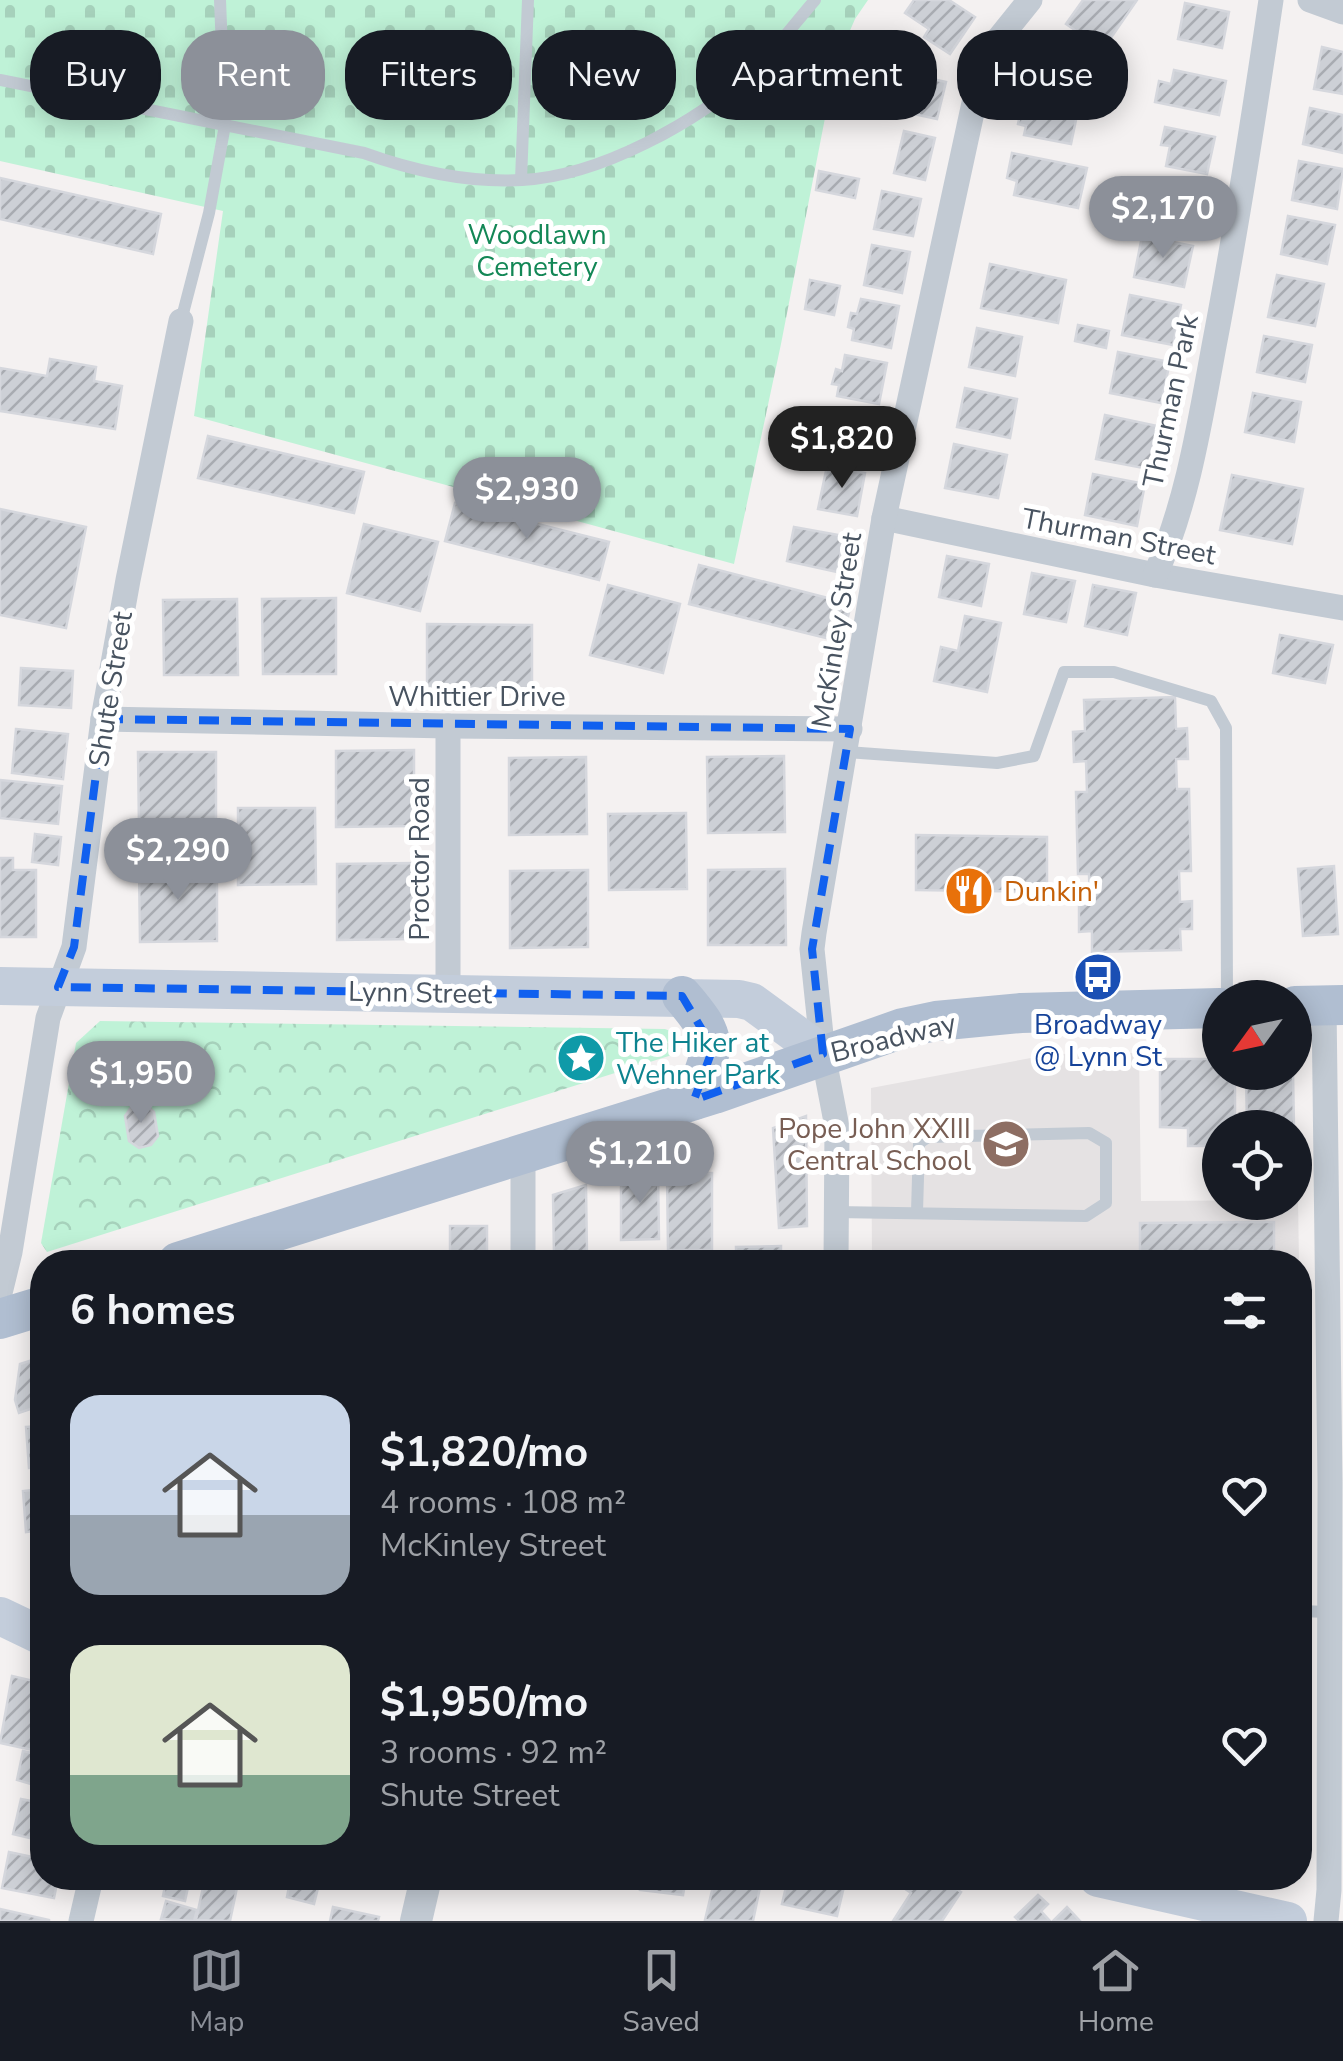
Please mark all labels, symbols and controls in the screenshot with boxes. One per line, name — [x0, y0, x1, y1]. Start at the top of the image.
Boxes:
chip: Buy — [30, 30, 161, 120]
chip: Rent — [181, 30, 325, 120]
chip: Filters — [345, 30, 512, 120]
chip: New — [532, 30, 676, 120]
chip: Apartment — [696, 30, 937, 120]
chip: House — [957, 30, 1128, 120]
pin: $2,170 — [1082, 176, 1244, 261]
text: $2,170 — [1111, 187, 1215, 230]
park label: Woodlawn Cemetery — [467, 216, 607, 286]
street label: Thurman Park — [1134, 310, 1208, 491]
pin: $1,820 — [761, 406, 923, 491]
text: $1,820 — [790, 417, 894, 460]
pin: $2,930 — [446, 457, 608, 542]
text: $2,930 — [475, 468, 579, 511]
street label: Thurman Street — [1019, 500, 1219, 574]
street label: McKinley Street — [803, 529, 871, 731]
street label: Shute Street — [80, 608, 142, 770]
street label: Whittier Drive — [388, 678, 566, 716]
street label: Proctor Road — [401, 777, 439, 941]
pin: $2,290 — [97, 818, 259, 903]
text: $2,290 — [126, 829, 230, 872]
restaurant icon: Dunkin' — [943, 865, 995, 917]
place label: Dunkin' — [1004, 873, 1099, 911]
bus stop icon: Broadway @ Lynn St — [1072, 951, 1124, 1003]
street label: Lynn Street — [348, 973, 492, 1013]
north arrow — [1202, 980, 1312, 1090]
map controls — [1202, 980, 1312, 1220]
street label: Broadway — [827, 1004, 960, 1072]
place label: Broadway @ Lynn St — [1034, 1006, 1163, 1076]
place label: The Hiker at Wehner Park — [616, 1024, 781, 1094]
place icon: The Hiker at Wehner Park — [555, 1032, 607, 1084]
pin: $1,950 — [60, 1041, 222, 1126]
text: $1,950 — [89, 1052, 193, 1095]
place label: Pope John XXIII Central School — [778, 1110, 972, 1180]
button: locate — [1202, 1110, 1312, 1220]
school or university icon: Pope John XXIII Central School — [980, 1118, 1032, 1170]
pin: $1,210 — [559, 1121, 721, 1206]
text: $1,210 — [588, 1132, 692, 1175]
text: 6 homes — [70, 1282, 235, 1339]
icon: filters — [1217, 1283, 1272, 1338]
text: $1,820/mo — [380, 1424, 588, 1481]
icon: home — [150, 1435, 270, 1555]
icon: heart — [1217, 1468, 1272, 1523]
text: 4 rooms · 108 m² — [380, 1481, 626, 1524]
text: McKinley Street — [380, 1524, 606, 1567]
text: $1,950/mo — [380, 1674, 588, 1731]
icon: home — [150, 1685, 270, 1805]
icon: heart — [1217, 1718, 1272, 1773]
text: 3 rooms · 92 m² — [380, 1731, 607, 1774]
text: Shute Street — [380, 1774, 559, 1817]
tab: Map — [189, 1943, 244, 2041]
tab: Saved — [622, 1943, 700, 2041]
tab: Home — [1078, 1943, 1154, 2041]

